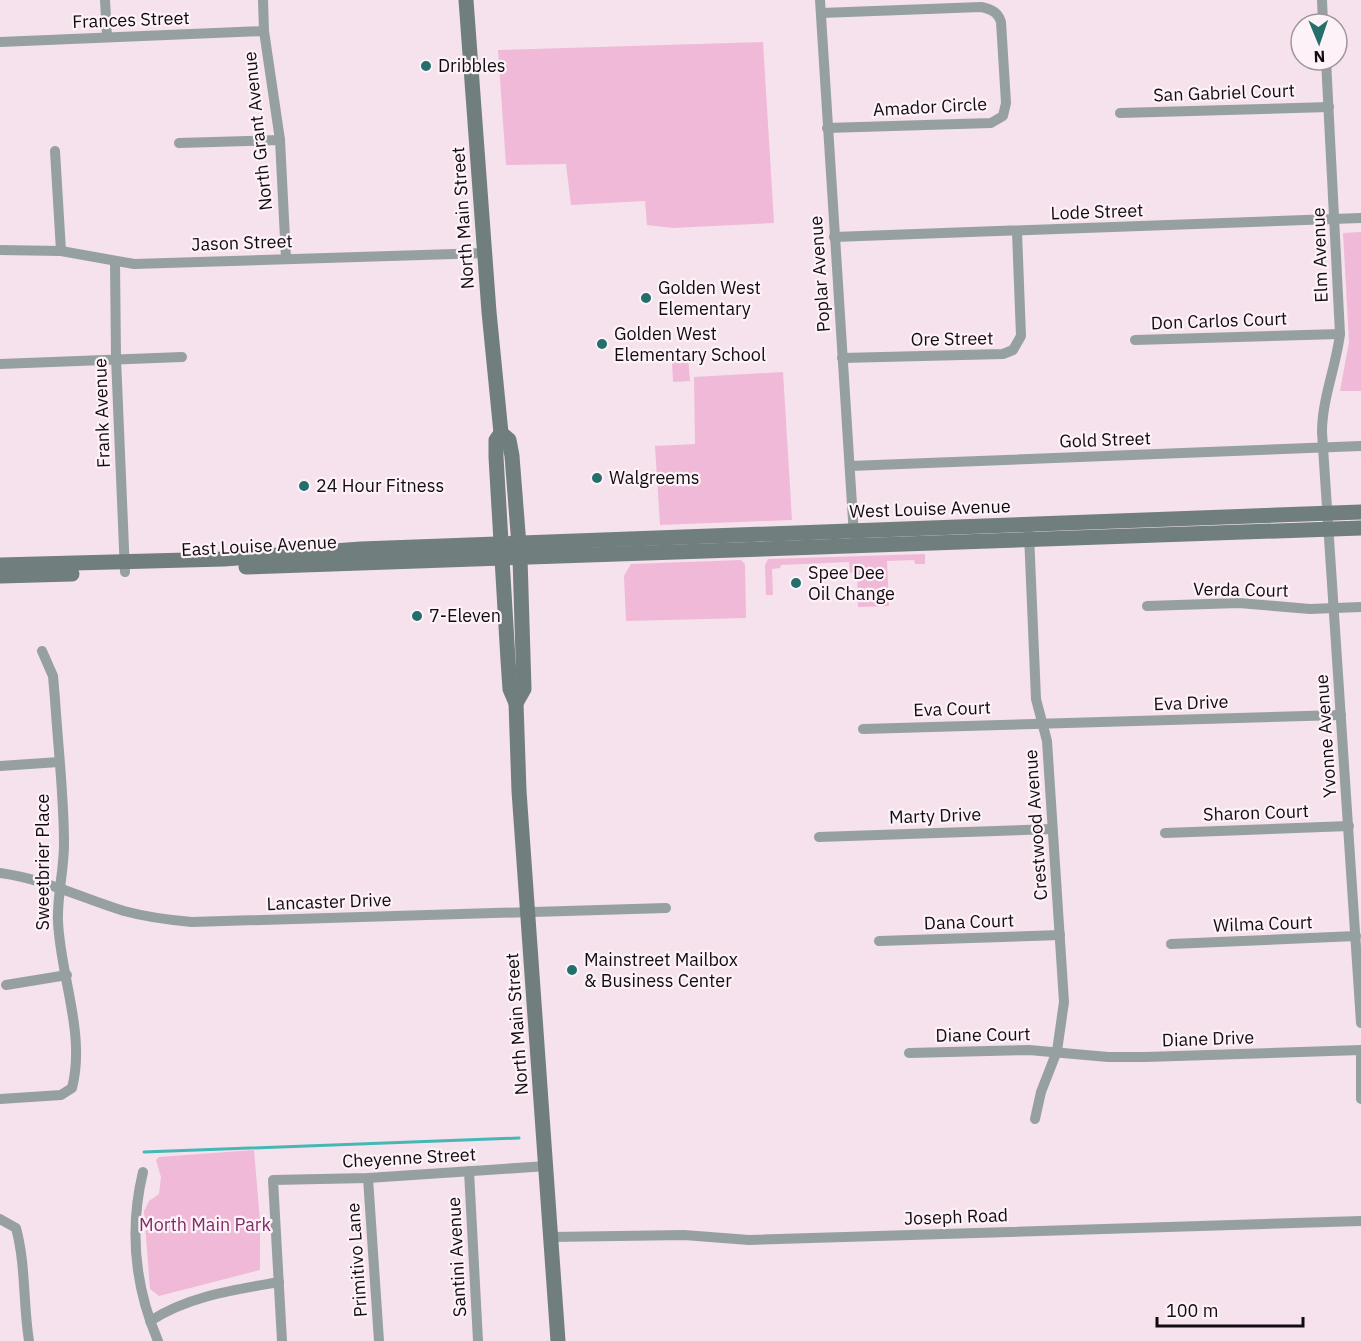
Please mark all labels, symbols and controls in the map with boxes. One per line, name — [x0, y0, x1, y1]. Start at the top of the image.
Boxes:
street label: Frances Street — [72, 6, 190, 33]
north arrow — [1289, 12, 1349, 72]
text: N — [1313, 47, 1326, 67]
street label: North Grant Avenue — [238, 50, 277, 212]
place label: Dribbles — [438, 54, 506, 77]
marker: Dribbles — [419, 59, 433, 73]
street label: San Gabriel Court — [1153, 79, 1295, 106]
street label: Amador Circle — [872, 92, 988, 121]
street label: North Main Street — [446, 146, 479, 290]
street label: Lode Street — [1050, 198, 1144, 225]
street label: Elm Avenue — [1306, 207, 1333, 303]
street label: Poplar Avenue — [804, 215, 835, 333]
street label: Jason Street — [191, 229, 293, 256]
place label: Golden West Elementary — [658, 276, 761, 320]
marker: Golden West Elementary — [639, 291, 653, 305]
street label: Don Carlos Court — [1150, 307, 1288, 334]
place label: Golden West Elementary School — [614, 322, 766, 366]
street label: Ore Street — [910, 326, 994, 351]
marker: Golden West Elementary School — [595, 337, 609, 351]
street label: Frank Avenue — [88, 358, 115, 468]
street label: Gold Street — [1059, 426, 1151, 453]
place label: Walgreems — [609, 466, 700, 489]
marker: Walgreems — [590, 471, 604, 485]
place label: 24 Hour Fitness — [316, 474, 444, 497]
marker: 24 Hour Fitness — [297, 479, 311, 493]
street label: West Louise Avenue — [849, 494, 1011, 523]
street label: East Louise Avenue — [181, 530, 338, 561]
place label: Spee Dee Oil Change — [808, 561, 895, 605]
marker: Spee Dee Oil Change — [789, 576, 803, 590]
street label: Verda Court — [1193, 577, 1289, 602]
place label: 7-Eleven — [429, 604, 501, 627]
marker: 7-Eleven — [410, 609, 424, 623]
street label: Yvonne Avenue — [1310, 673, 1341, 799]
street label: Eva Drive — [1153, 690, 1229, 715]
street label: Eva Court — [913, 696, 991, 721]
street label: Crestwood Avenue — [1019, 749, 1052, 901]
street label: Sweetbrier Place — [31, 793, 54, 930]
street label: Sharon Court — [1203, 799, 1309, 826]
street label: Marty Drive — [888, 802, 982, 829]
street label: Lancaster Drive — [266, 888, 392, 915]
street label: Dana Court — [923, 908, 1014, 935]
street label: Wilma Court — [1213, 910, 1313, 937]
place label: Mainstreet Mailbox & Business Center — [584, 948, 738, 992]
street label: North Main Street — [500, 952, 533, 1096]
marker: Mainstreet Mailbox & Business Center — [565, 963, 579, 977]
street label: Diane Court — [935, 1022, 1031, 1047]
street label: Diane Drive — [1161, 1025, 1255, 1052]
street label: Cheyenne Street — [342, 1143, 476, 1172]
street label: Santini Avenue — [442, 1196, 471, 1318]
street label: Primitivo Lane — [341, 1202, 372, 1318]
street label: Joseph Road — [904, 1203, 1008, 1230]
park label: Morth Main Park — [139, 1213, 271, 1236]
scale bar — [1157, 1290, 1302, 1328]
text: 100 m — [1166, 1299, 1218, 1322]

